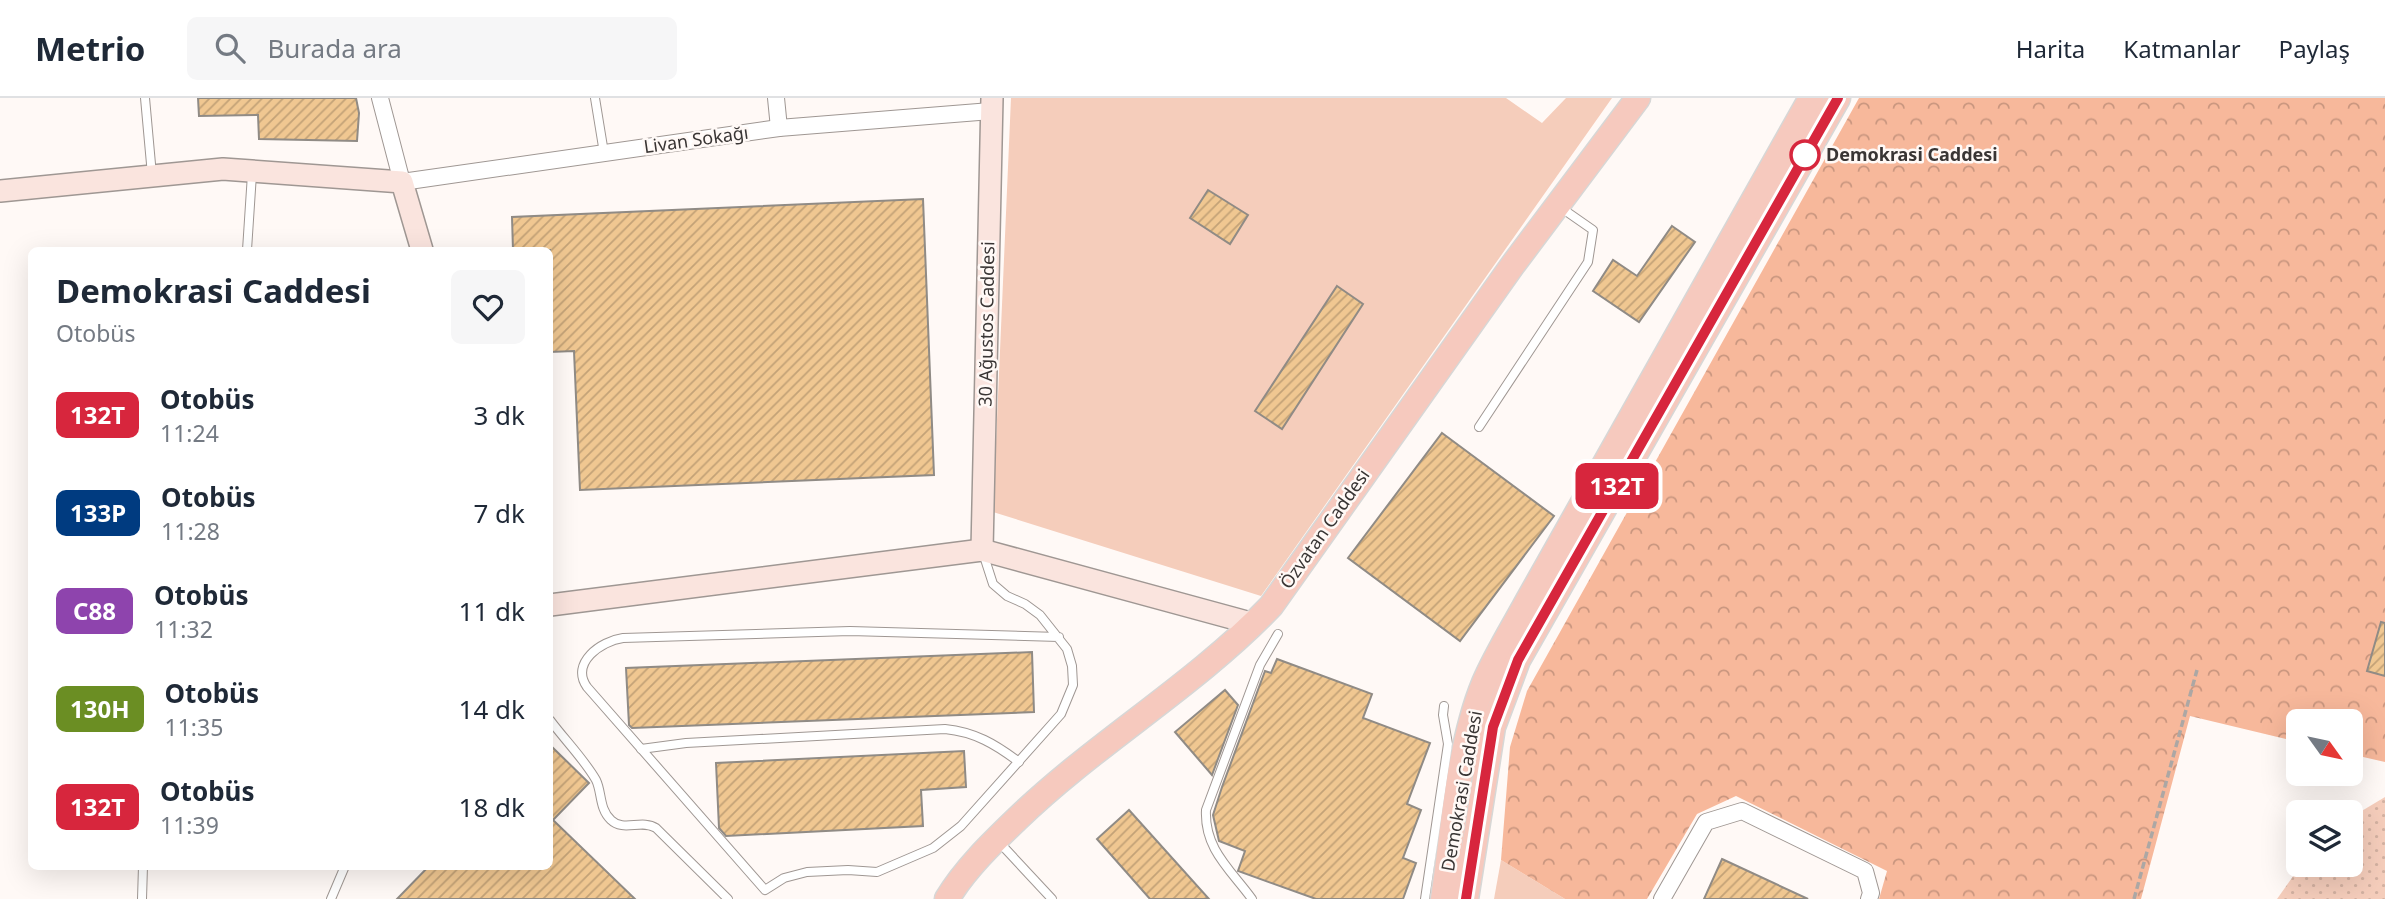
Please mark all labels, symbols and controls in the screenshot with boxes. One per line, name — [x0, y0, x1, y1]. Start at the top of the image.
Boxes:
search box — [187, 17, 677, 80]
text: Metrio — [35, 26, 145, 71]
icon: search — [211, 29, 249, 67]
text: Burada ara — [267, 30, 402, 66]
text: Harita — [2016, 32, 2085, 65]
text: Katmanlar — [2123, 32, 2241, 65]
text: Paylaş — [2279, 32, 2350, 65]
street label: Livan Sokağı — [642, 120, 750, 158]
marker: Demokrasi Caddesi — [1790, 140, 1820, 170]
place label: Demokrasi Caddesi — [1826, 142, 1998, 166]
street label: 30 Ağustos Caddesi — [973, 241, 999, 407]
text: Demokrasi Caddesi — [56, 268, 371, 313]
button: heart — [451, 270, 525, 344]
text: Otobüs — [56, 317, 136, 349]
text: Otobüs — [160, 381, 255, 417]
text: 3 dk — [473, 397, 525, 433]
text: 132T — [70, 398, 125, 431]
text: 11:24 — [160, 417, 219, 449]
line badge: 132T — [1568, 463, 1666, 509]
street label: Özvatan Caddesi — [1274, 464, 1375, 593]
text: 132T — [1589, 469, 1645, 502]
text: Otobüs — [161, 479, 256, 515]
text: 7 dk — [473, 495, 525, 531]
text: 133P — [70, 496, 126, 529]
text: 11:28 — [161, 515, 220, 547]
text: Otobüs — [154, 577, 248, 613]
text: 11 dk — [459, 593, 525, 629]
text: C88 — [73, 594, 116, 627]
text: 11:32 — [154, 613, 213, 645]
text: Otobüs — [165, 675, 259, 711]
text: 14 dk — [459, 691, 525, 727]
text: 130H — [70, 692, 130, 725]
street label: Demokrasi Caddesi — [1435, 709, 1487, 873]
north arrow — [2286, 709, 2362, 786]
map controls — [2286, 709, 2363, 877]
text: 11:35 — [165, 711, 223, 743]
text: Otobüs — [160, 773, 255, 809]
text: 18 dk — [459, 789, 525, 825]
text: 132T — [70, 790, 125, 823]
button: layers — [2286, 800, 2363, 877]
text: 11:39 — [160, 809, 219, 841]

